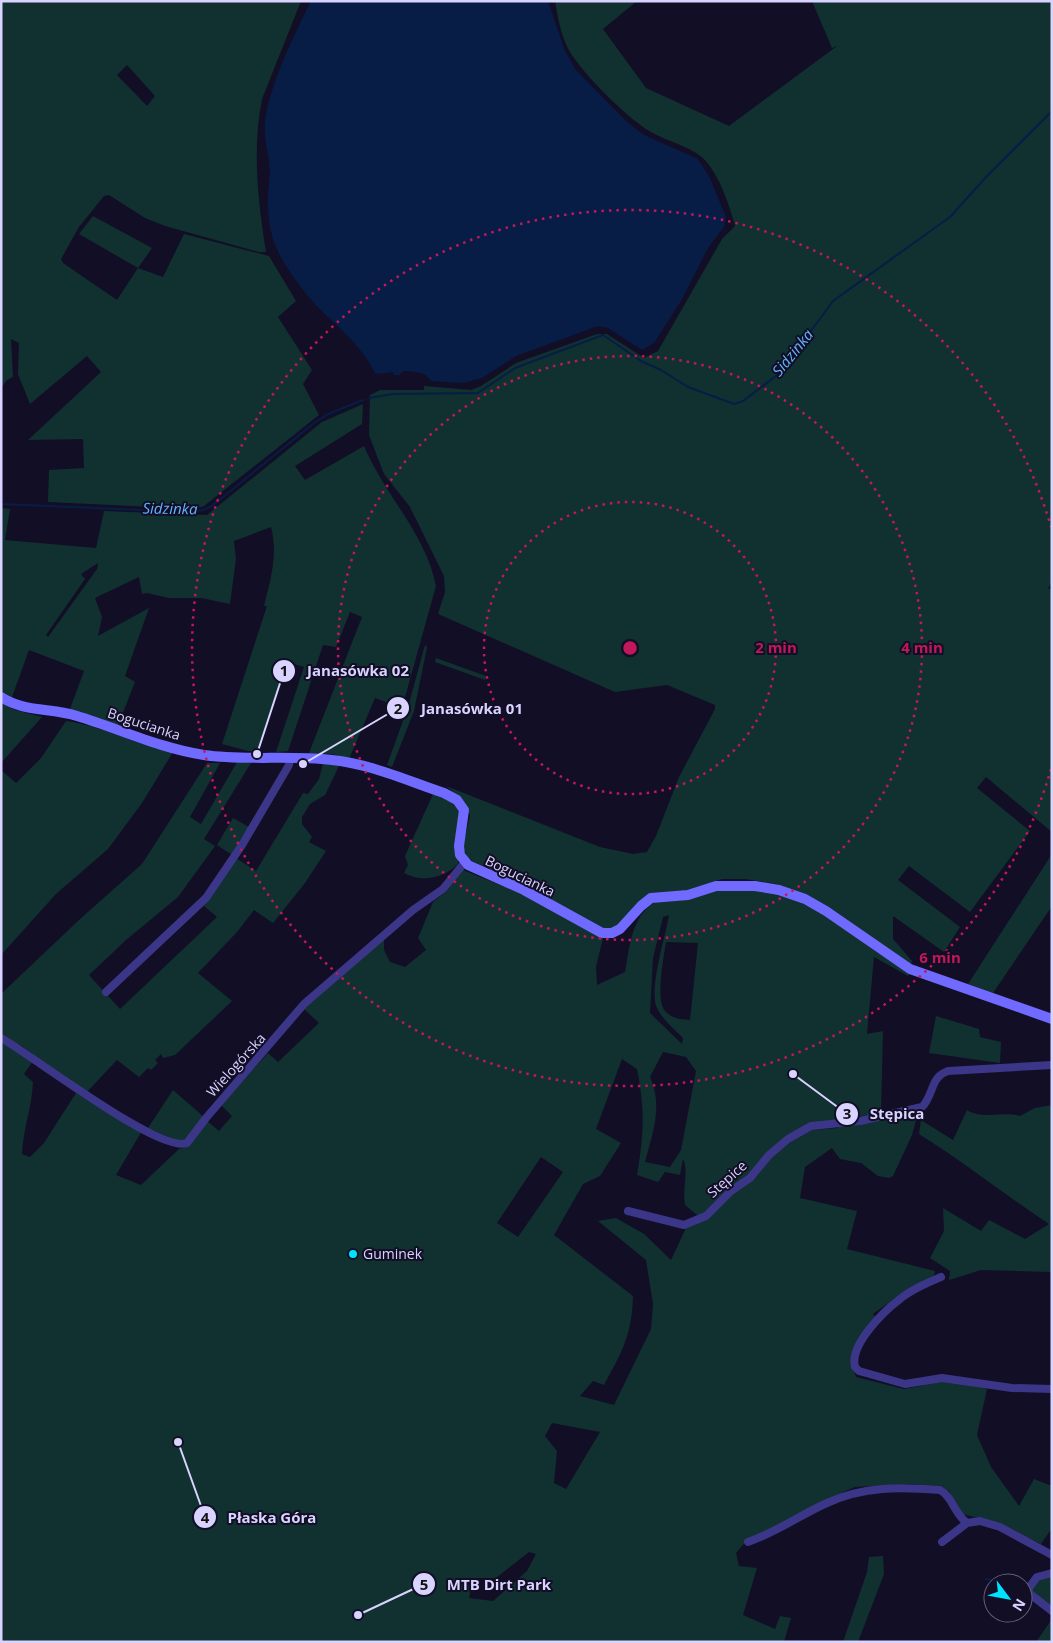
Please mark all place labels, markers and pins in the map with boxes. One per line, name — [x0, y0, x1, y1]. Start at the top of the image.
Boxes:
centre of rings — [621, 639, 639, 657]
callout: Janasówka 02 — [272, 656, 418, 686]
callout: Janasówka 01 — [386, 693, 533, 723]
callout: Stępica — [835, 1099, 934, 1129]
place label: Guminek — [363, 1244, 423, 1263]
marker: Guminek — [347, 1248, 359, 1260]
callout: Płaska Góra — [192, 1502, 326, 1532]
callout: MTB Dirt Park — [412, 1569, 561, 1599]

